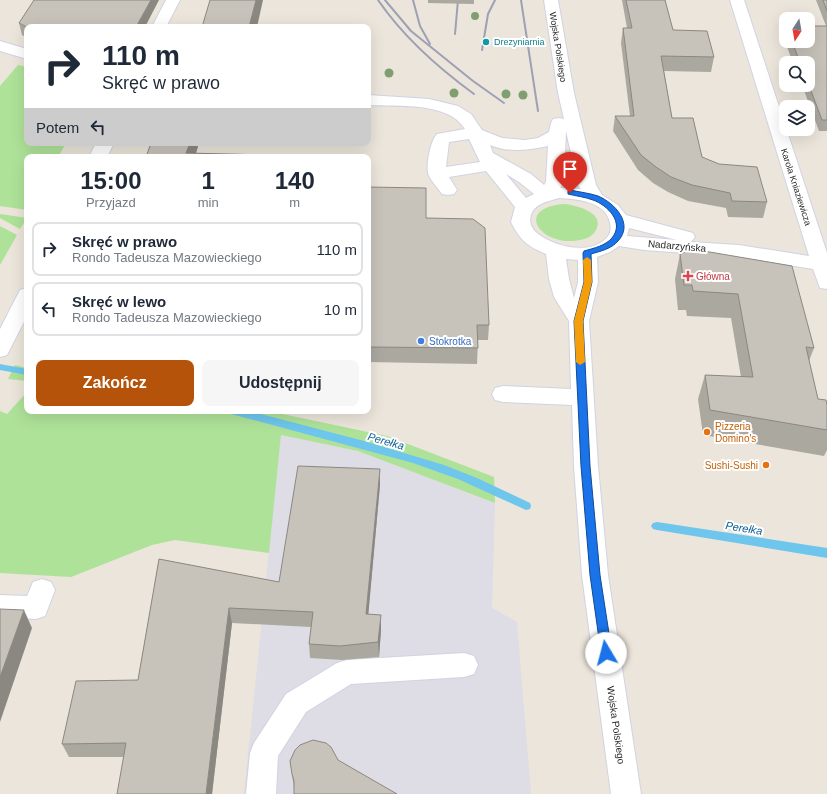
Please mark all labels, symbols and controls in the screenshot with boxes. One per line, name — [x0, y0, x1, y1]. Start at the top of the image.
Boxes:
street label: Wojska Polskiego — [548, 11, 568, 83]
north arrow — [779, 12, 815, 48]
map controls — [779, 12, 815, 136]
marker: Drezyniarnia — [481, 37, 491, 47]
place label: Drezyniarnia — [494, 37, 545, 47]
icon: right — [36, 40, 88, 92]
text: 110 m — [102, 40, 180, 71]
button: search — [779, 56, 815, 92]
text: Skręć w prawo — [102, 73, 220, 93]
button: layers — [779, 100, 815, 136]
icon: left — [87, 116, 109, 138]
text: Potem — [36, 119, 79, 136]
street label: Karola Kniaziewicza — [779, 147, 813, 227]
pin — [553, 152, 587, 193]
icon: arrive — [559, 158, 581, 180]
text: 15:00 — [80, 167, 142, 194]
text: 1 — [201, 167, 215, 194]
text: 140 — [275, 167, 315, 194]
text: Przyjazd — [86, 195, 136, 210]
text: min — [198, 195, 219, 210]
text: m — [289, 195, 300, 210]
text: Skręć w prawo — [72, 233, 177, 250]
icon: right — [38, 238, 60, 260]
street label: Nadarzyńska — [647, 238, 707, 254]
text: 110 m — [316, 241, 357, 258]
text: Rondo Tadeusza Mazowieckiego — [72, 250, 262, 265]
marker: Główna — [683, 271, 693, 281]
place label: Główna — [696, 271, 730, 282]
text: Skręć w lewo — [72, 293, 166, 310]
icon: left — [38, 298, 60, 320]
text: 10 m — [324, 301, 357, 318]
text: Rondo Tadeusza Mazowieckiego — [72, 310, 262, 325]
marker: Stokrotka — [416, 336, 426, 346]
place label: Stokrotka — [429, 336, 472, 347]
button: Zakończ — [36, 360, 194, 406]
button: Udostępnij — [202, 360, 359, 406]
place label: Pizzeria Domino's — [715, 421, 756, 444]
marker: Pizzeria Domino's — [702, 427, 712, 437]
water label: Perełka — [366, 430, 406, 452]
place label: Sushi-Sushi — [705, 460, 758, 471]
marker: Sushi-Sushi — [761, 460, 771, 470]
water label: Perełka — [725, 519, 763, 537]
position arrow — [585, 632, 627, 674]
street label: Wojska Polskiego — [605, 685, 627, 765]

